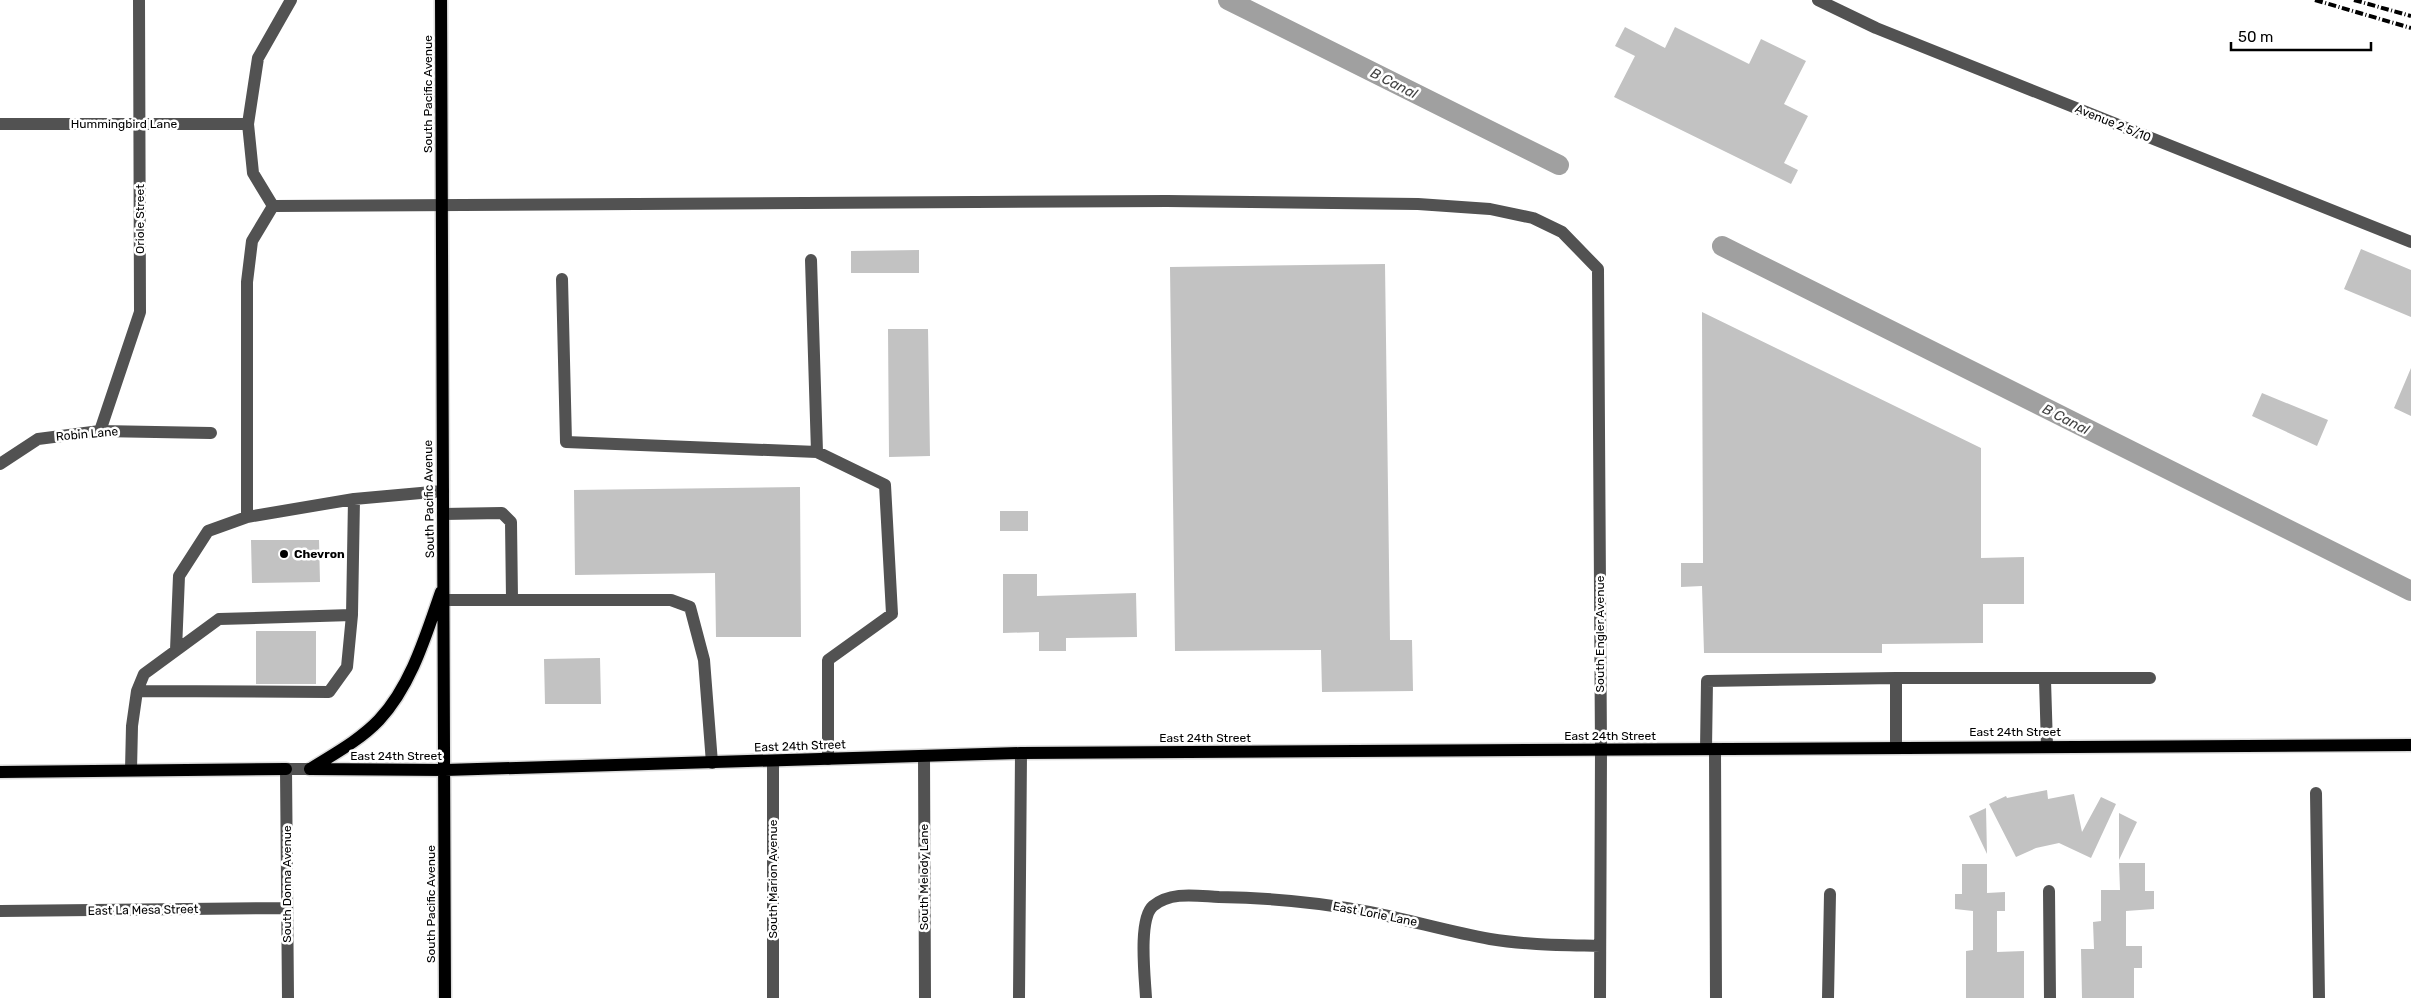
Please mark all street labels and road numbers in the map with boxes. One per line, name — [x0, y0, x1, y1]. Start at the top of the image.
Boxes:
street label: South Pacific Avenue — [421, 35, 435, 153]
street label: Avenue 2 5/10 — [2073, 101, 2153, 145]
street label: Hummingbird Lane — [71, 117, 177, 131]
street label: Oriole Street — [133, 184, 147, 254]
street label: Robin Lane — [55, 424, 119, 444]
street label: South Pacific Avenue — [421, 440, 437, 558]
street label: South Engler Avenue — [1593, 575, 1607, 692]
street label: East 24th Street — [1969, 725, 2061, 739]
street label: East 24th Street — [1564, 729, 1656, 743]
street label: East 24th Street — [1159, 731, 1251, 745]
street label: East 24th Street — [754, 737, 846, 755]
street label: East 24th Street — [350, 749, 442, 763]
street label: South Marion Avenue — [766, 819, 780, 938]
street label: South Melody Lane — [917, 824, 931, 930]
street label: South Donna Avenue — [280, 825, 294, 943]
street label: South Pacific Avenue — [424, 845, 438, 963]
street label: East Lorie Lane — [1332, 899, 1419, 929]
street label: East La Mesa Street — [88, 902, 199, 918]

